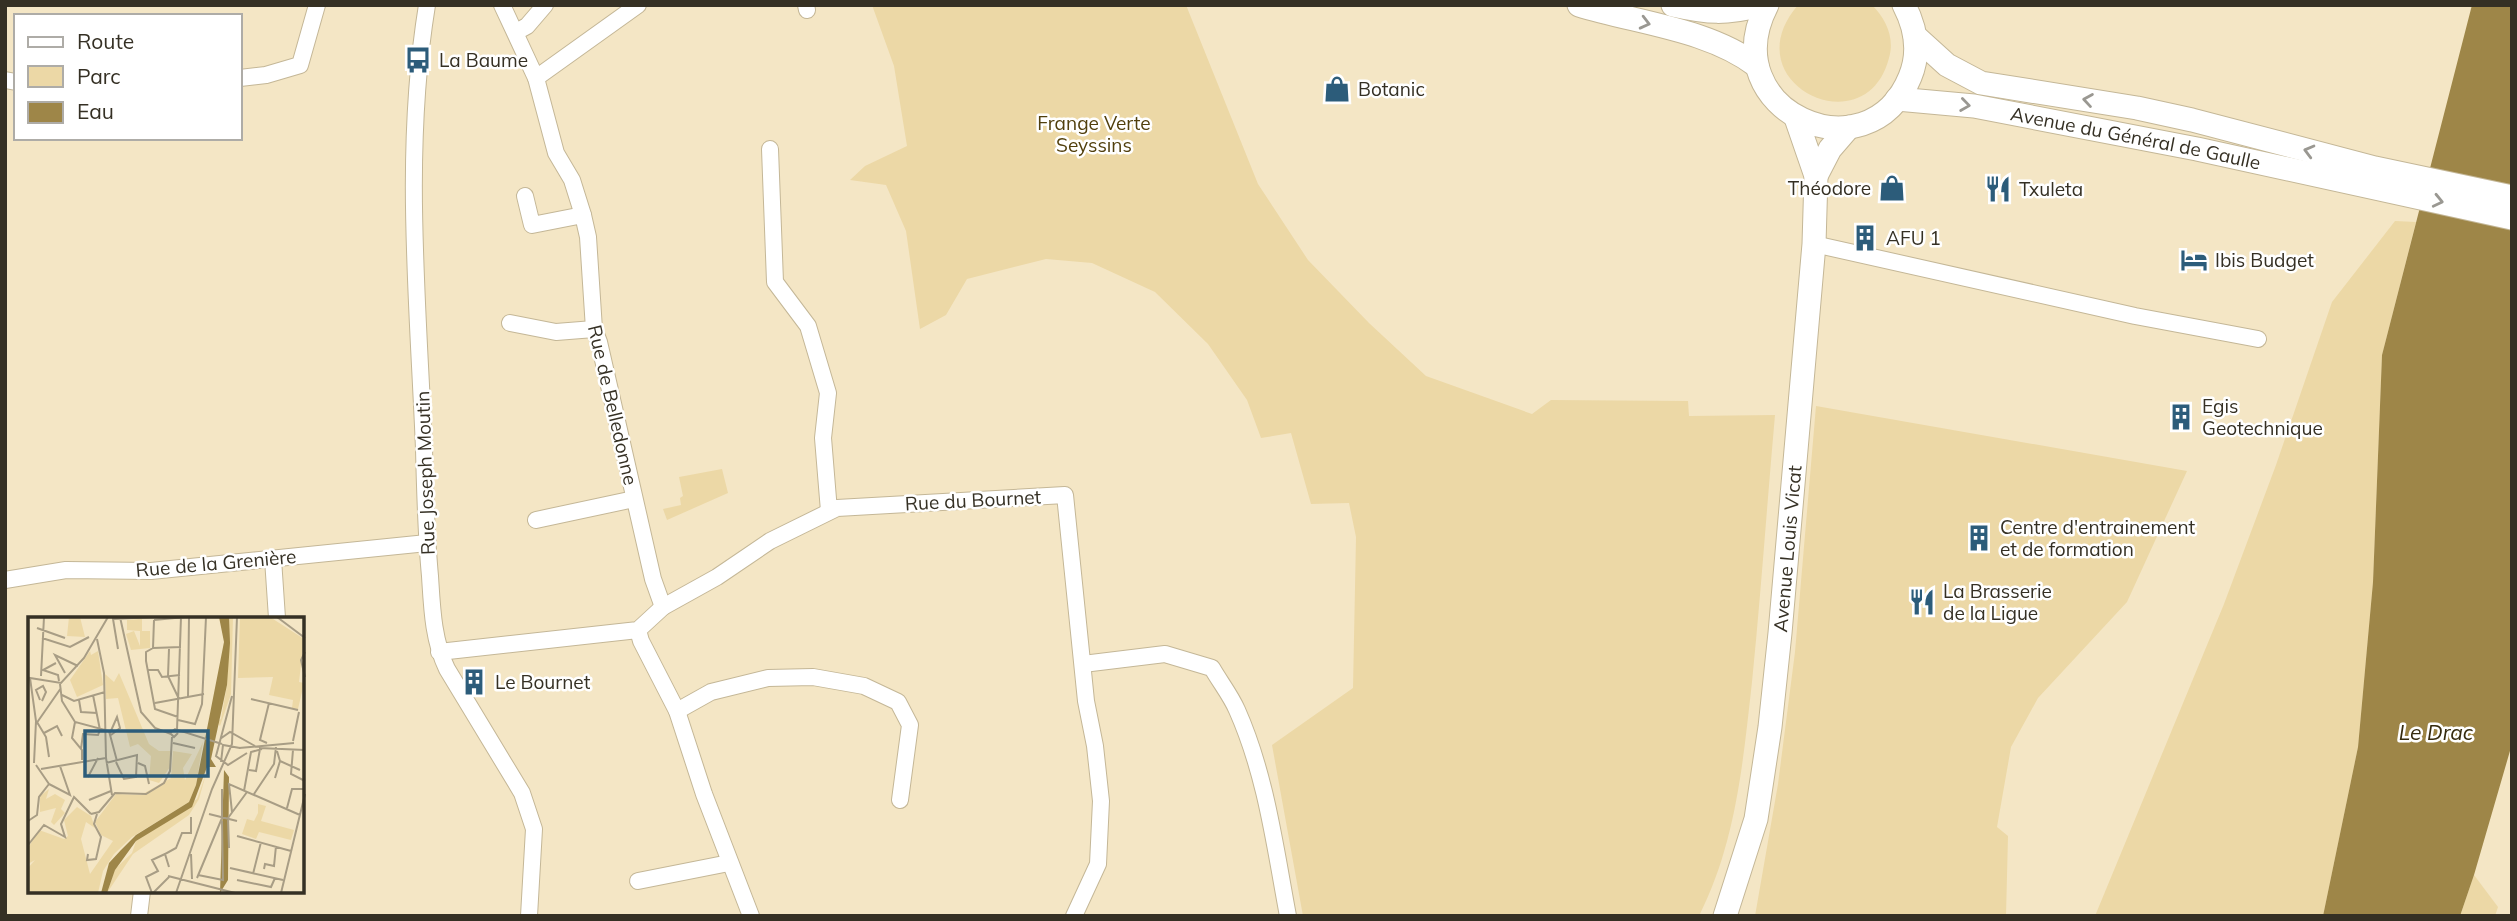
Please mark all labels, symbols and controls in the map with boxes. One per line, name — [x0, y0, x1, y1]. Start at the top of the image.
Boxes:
legend — [14, 14, 242, 140]
one-way arrow — [1639, 15, 1651, 29]
text: Route — [77, 28, 134, 54]
bus stop icon: La Baume — [403, 45, 433, 75]
place label: La Baume — [439, 48, 528, 72]
text: Parc — [77, 63, 121, 89]
shop icon: Botanic — [1322, 74, 1352, 104]
place label: Botanic — [1358, 77, 1425, 101]
one-way arrow — [2082, 93, 2094, 108]
one-way arrow — [1959, 97, 1971, 112]
text: Eau — [77, 98, 114, 124]
street label: Avenue du Général de Gaulle — [2009, 101, 2263, 175]
park label: Frange Verte Seyssins — [1037, 111, 1151, 157]
one-way arrow — [2304, 144, 2316, 159]
shop icon: Théodore — [1877, 173, 1907, 203]
restaurant icon: Txuleta — [1983, 174, 2013, 204]
place label: Théodore — [1788, 176, 1871, 200]
place label: Txuleta — [2019, 177, 2083, 201]
one-way arrow — [2432, 193, 2444, 207]
building icon: AFU 1 — [1850, 223, 1880, 253]
place label: AFU 1 — [1886, 226, 1941, 250]
hotel icon: Ibis Budget — [2179, 245, 2209, 275]
place label: Ibis Budget — [2215, 248, 2314, 272]
street label: Rue de Belledonne — [583, 323, 643, 487]
street label: Rue Joseph Moutin — [410, 391, 440, 555]
place label: Egis Geotechnique — [2202, 394, 2323, 440]
building icon: Egis Geotechnique — [2166, 402, 2196, 432]
street label: Avenue Louis Vicat — [1768, 464, 1807, 633]
street label: Rue du Bournet — [904, 484, 1042, 516]
place label: Centre d'entrainement et de formation — [2000, 515, 2196, 561]
building icon: Centre d'entrainement et de formation — [1964, 523, 1994, 553]
street label: Rue de la Grenière — [135, 544, 297, 582]
place label: La Brasserie de la Ligue — [1943, 579, 2052, 625]
restaurant icon: La Brasserie de la Ligue — [1907, 587, 1937, 617]
inset map — [28, 617, 304, 893]
building icon: Le Bournet — [459, 667, 489, 697]
place label: Le Bournet — [495, 670, 591, 694]
water label: Le Drac — [2399, 719, 2474, 745]

